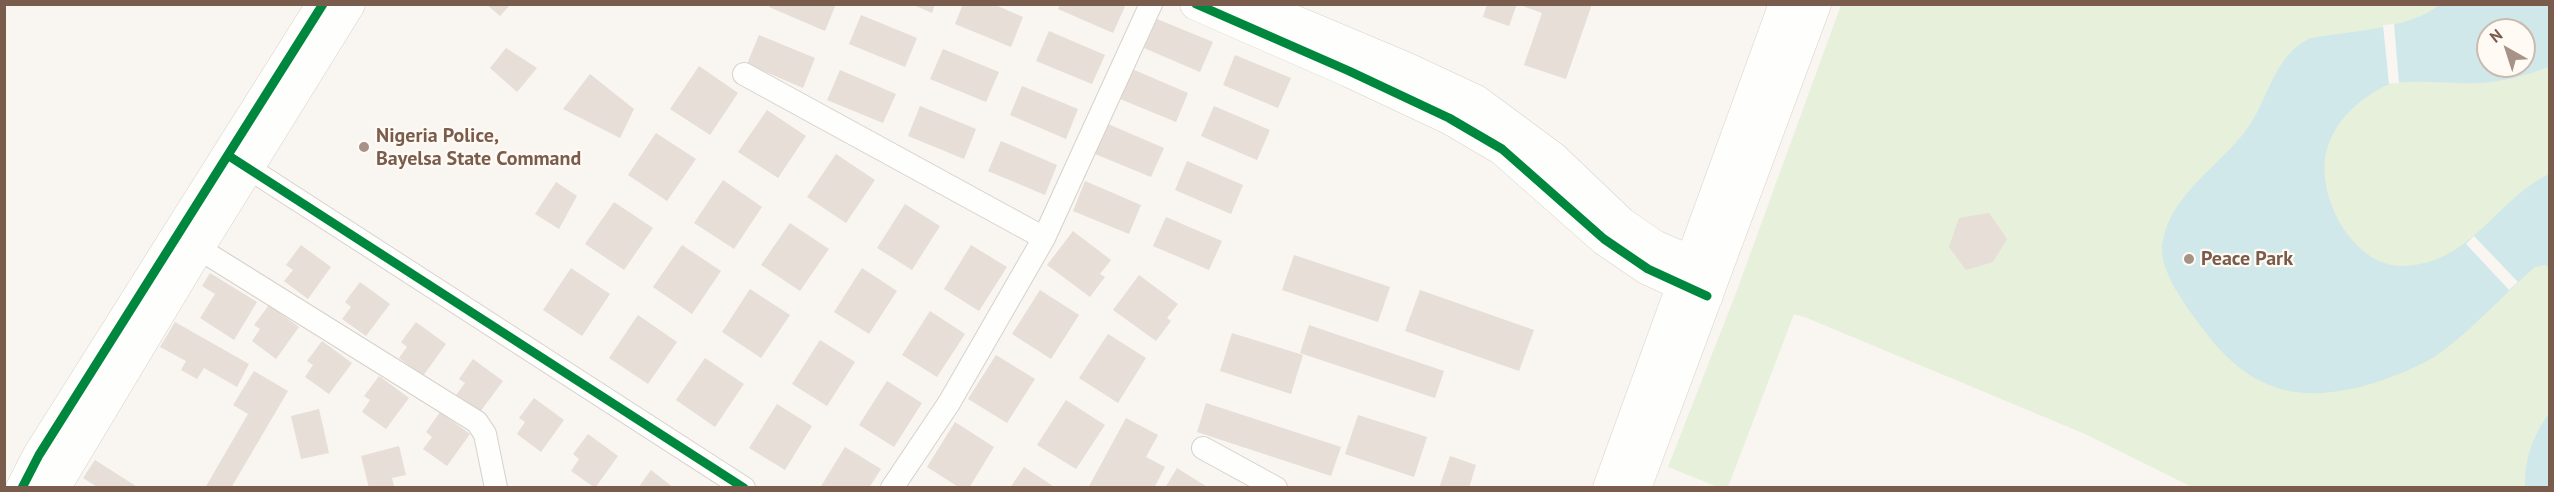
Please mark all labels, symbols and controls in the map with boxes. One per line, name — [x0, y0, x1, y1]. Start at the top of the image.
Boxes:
north arrow — [2476, 18, 2536, 78]
text: N — [2486, 24, 2506, 47]
place label: Nigeria Police, Bayelsa State Command — [376, 124, 581, 171]
marker: Nigeria Police, Bayelsa State Command — [357, 140, 371, 154]
place label: Peace Park — [2201, 247, 2293, 271]
marker: Peace Park — [2182, 252, 2196, 266]

